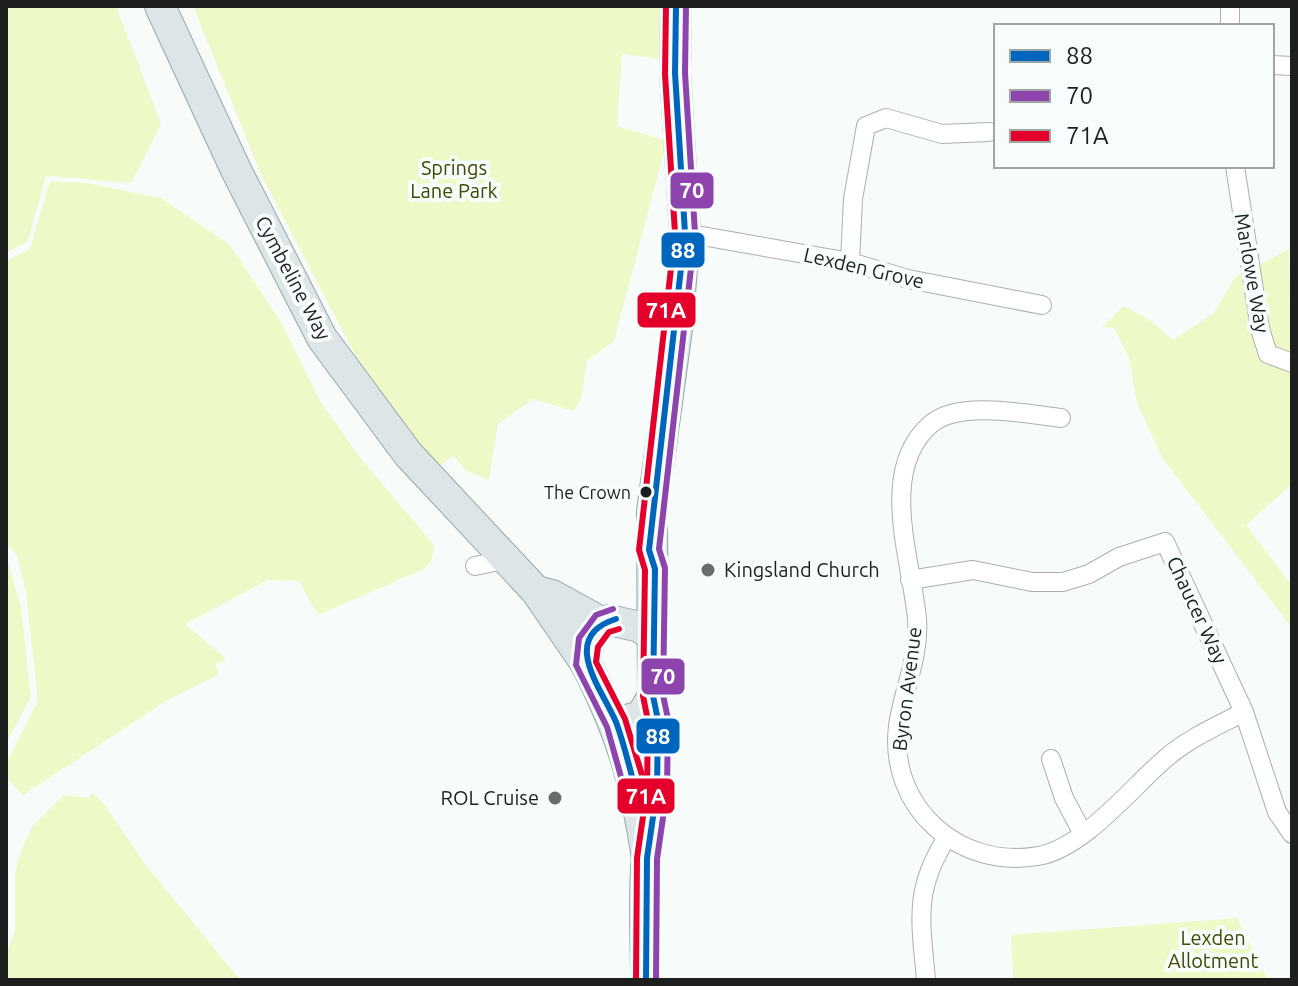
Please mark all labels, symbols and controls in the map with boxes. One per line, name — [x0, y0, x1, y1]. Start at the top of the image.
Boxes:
legend — [994, 24, 1274, 168]
text: 88 — [1066, 42, 1093, 69]
text: 70 — [1066, 82, 1093, 109]
text: 71A — [1066, 122, 1109, 149]
park label: Springs Lane Park — [410, 156, 498, 202]
line badge: 70 — [669, 171, 715, 210]
text: 70 — [680, 177, 704, 202]
street label: Marlowe Way — [1231, 211, 1274, 335]
street label: Cymbeline Way — [251, 212, 336, 344]
line badge: 88 — [660, 231, 706, 269]
text: 88 — [671, 237, 695, 262]
street label: Lexden Grove — [802, 242, 927, 293]
line badge: 71A — [636, 291, 697, 329]
text: 71A — [646, 297, 687, 322]
place label: The Crown — [544, 482, 631, 502]
marker: The Crown — [638, 484, 654, 500]
street label: Chaucer Way — [1163, 552, 1232, 667]
place label: Kingsland Church — [724, 558, 880, 581]
marker: Kingsland Church — [699, 561, 717, 579]
street label: Byron Avenue — [887, 626, 926, 752]
line badge: 70 — [640, 657, 686, 696]
text: 70 — [651, 663, 675, 688]
line badge: 88 — [635, 717, 681, 755]
text: 88 — [646, 723, 670, 748]
line badge: 71A — [616, 777, 676, 815]
text: 71A — [626, 783, 667, 808]
place label: ROL Cruise — [440, 786, 539, 809]
marker: ROL Cruise — [546, 789, 564, 807]
park label: Lexden Allotment — [1168, 926, 1258, 972]

